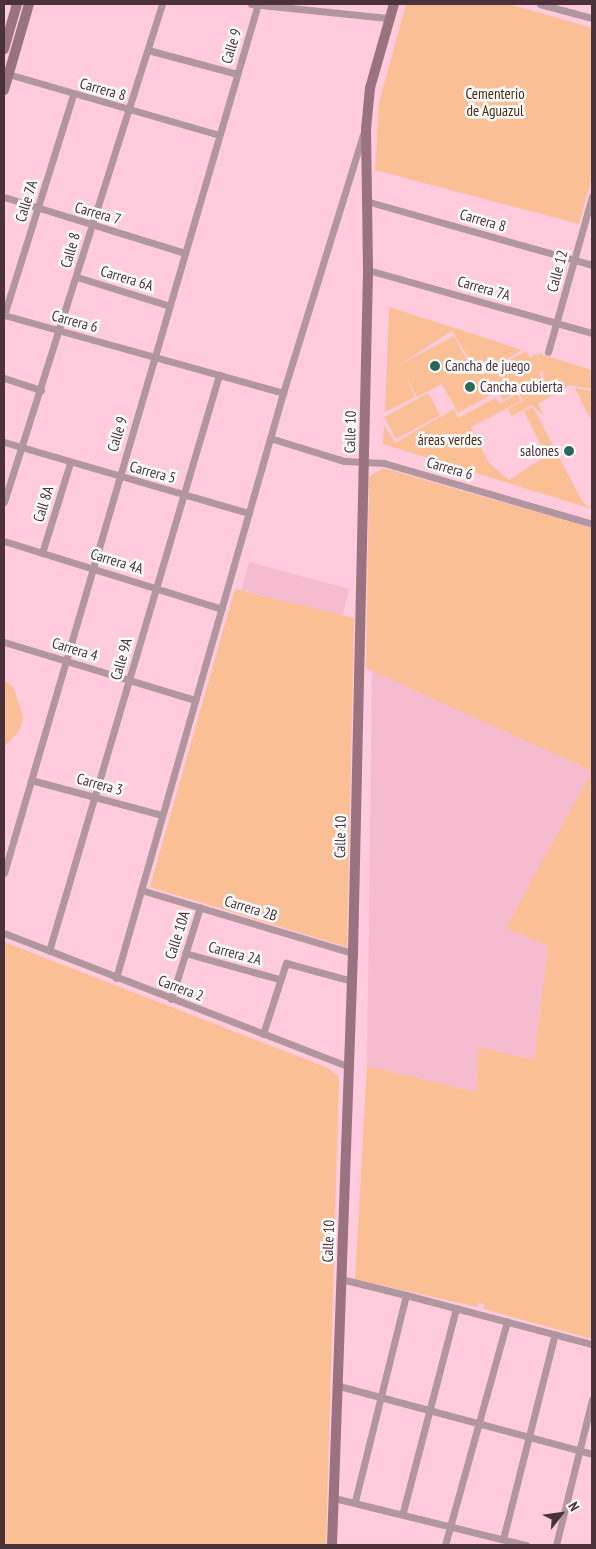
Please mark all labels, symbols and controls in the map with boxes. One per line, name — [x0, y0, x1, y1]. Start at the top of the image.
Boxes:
street label: Calle 9 — [217, 26, 245, 66]
street label: Carrera 8 — [78, 74, 128, 104]
park label: Cementerio de Aguazul — [465, 84, 525, 119]
street label: Calle 7A — [11, 178, 41, 224]
street label: Carrera 7 — [73, 198, 123, 228]
street label: Carrera 8 — [458, 205, 508, 235]
street label: Calle 8 — [56, 230, 84, 270]
street label: Calle 12 — [543, 248, 571, 294]
street label: Carrera 6A — [98, 261, 156, 295]
street label: Carrera 7A — [456, 272, 512, 304]
street label: Carrera 6 — [50, 306, 100, 336]
place label: Cancha de juego — [445, 357, 530, 375]
marker: Cancha de juego — [429, 360, 441, 372]
place label: Cancha cubierta — [480, 378, 563, 396]
marker: Cancha cubierta — [464, 381, 476, 393]
street label: Calle 10 — [341, 411, 359, 453]
street label: Calle 9 — [103, 414, 131, 454]
park label: áreas verdes — [418, 431, 482, 449]
place label: salones — [520, 442, 559, 460]
marker: salones — [563, 445, 575, 457]
street label: Carrera 6 — [425, 453, 475, 483]
street label: Carrera 5 — [128, 457, 178, 487]
street label: Call 8A — [29, 484, 57, 524]
street label: Carrera 4A — [88, 544, 146, 578]
street label: Carrera 4 — [50, 634, 100, 664]
street label: Calle 9A — [106, 636, 136, 682]
street label: Carrera 3 — [75, 769, 125, 799]
street label: Calle 10 — [331, 816, 349, 858]
street label: Carrera 2B — [222, 891, 280, 925]
street label: Calle 10A — [161, 909, 193, 961]
street label: Carrera 2A — [206, 937, 264, 969]
street label: Carrera 2 — [156, 971, 206, 1005]
street label: Calle 10 — [318, 1219, 338, 1263]
north arrow — [536, 1489, 586, 1539]
text: N — [564, 1499, 584, 1514]

